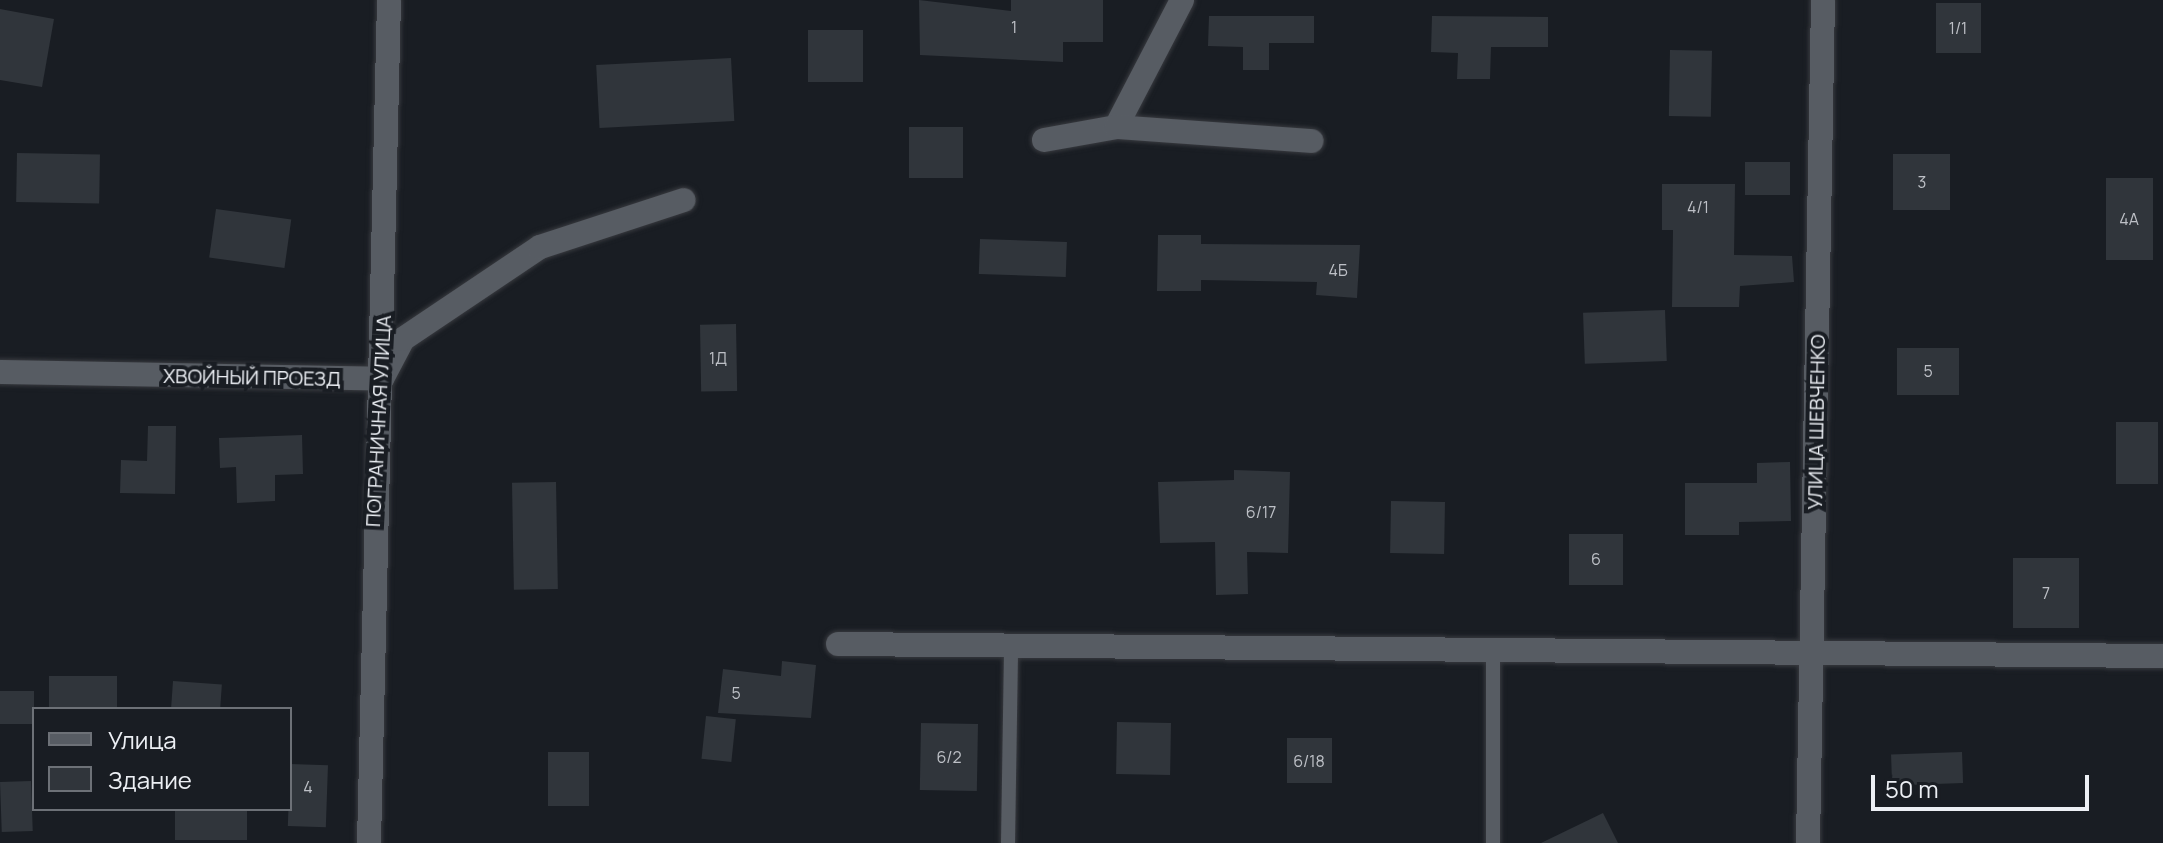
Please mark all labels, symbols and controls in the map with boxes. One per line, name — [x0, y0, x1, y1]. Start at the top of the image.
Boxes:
house number: 1 — [1011, 17, 1017, 37]
house number: 1/1 — [1949, 18, 1967, 38]
house number: 3 — [1918, 172, 1926, 192]
house number: 4/1 — [1687, 197, 1709, 217]
house number: 4А — [2119, 209, 2139, 229]
house number: 4Б — [1328, 260, 1348, 280]
street label: ПОГРАНИЧНАЯ УЛИЦА — [360, 314, 396, 528]
street label: УЛИЦА ШЕВЧЕНКО — [1802, 334, 1830, 510]
house number: 1Д — [709, 348, 727, 368]
house number: 5 — [1923, 361, 1933, 381]
street label: ХВОЙНЫЙ ПРОЕЗД — [163, 363, 341, 391]
house number: 6/17 — [1246, 502, 1276, 522]
house number: 6 — [1591, 549, 1601, 569]
house number: 7 — [2042, 583, 2050, 603]
house number: 5 — [731, 683, 741, 703]
legend — [32, 707, 292, 811]
text: Улица — [108, 723, 177, 756]
house number: 6/2 — [936, 747, 962, 767]
house number: 6/18 — [1293, 751, 1325, 771]
scale bar — [1875, 759, 2093, 809]
text: Здание — [108, 763, 192, 796]
text: 50 m — [1885, 772, 1939, 805]
house number: 4 — [303, 777, 313, 797]

